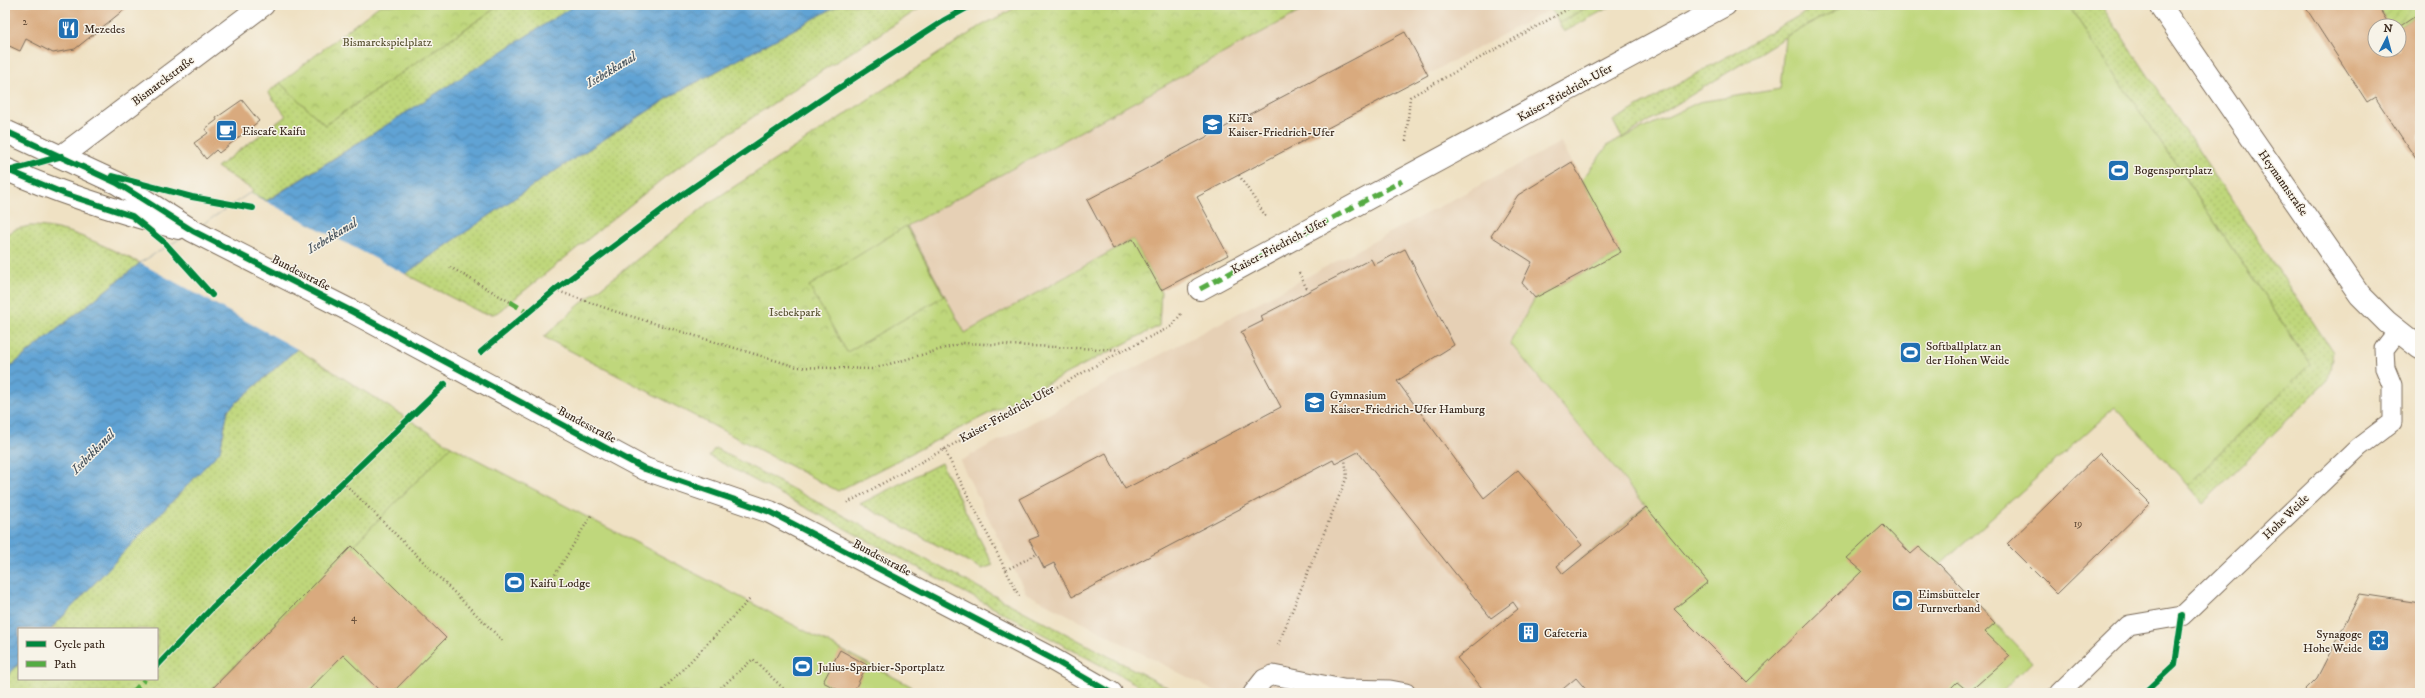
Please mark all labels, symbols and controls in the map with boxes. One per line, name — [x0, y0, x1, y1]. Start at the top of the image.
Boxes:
house number: 2 — [23, 16, 28, 28]
restaurant icon: Mezedes — [56, 16, 82, 42]
north arrow — [2367, 18, 2407, 58]
place label: Mezedes — [84, 22, 125, 37]
text: N — [2383, 22, 2393, 36]
park label: Bismarckspielplatz — [342, 35, 432, 50]
water label: Isebekkanal — [582, 48, 640, 92]
street label: Bismarckstraße — [129, 53, 197, 109]
street label: Kaiser-Friedrich-Ufer — [1515, 60, 1616, 125]
place label: KiTa Kaiser-Friedrich-Ufer — [1228, 111, 1335, 140]
school or university icon: KiTa Kaiser-Friedrich-Ufer — [1200, 112, 1226, 138]
cafe icon: Eiscafe Kaifu — [214, 118, 240, 144]
place label: Eiscafe Kaifu — [242, 124, 306, 139]
street label: Heymannstraße — [2255, 147, 2311, 219]
sports icon: Bogensportplatz — [2106, 157, 2132, 183]
place label: Bogensportplatz — [2134, 163, 2212, 178]
water label: Isebekkanal — [303, 214, 361, 258]
street label: Kaiser-Friedrich-Ufer — [1229, 214, 1330, 278]
street label: Bundesstraße — [269, 252, 333, 294]
park label: Isebekpark — [769, 305, 821, 320]
place label: Softballplatz an der Hohen Weide — [1926, 339, 2009, 368]
sports icon: Softballplatz an der Hohen Weide — [1898, 340, 1924, 366]
street label: Kaiser-Friedrich-Ufer — [957, 381, 1058, 446]
place label: Gymnasium Kaiser-Friedrich-Ufer Hamburg — [1330, 388, 1485, 417]
school or university icon: Gymnasium Kaiser-Friedrich-Ufer Hamburg — [1302, 389, 1328, 415]
street label: Bundesstraße — [555, 403, 619, 447]
water label: Isebekkanal — [67, 426, 119, 478]
street label: Hohe Weide — [2260, 491, 2312, 543]
house number: 19 — [2074, 518, 2082, 530]
street label: Bundesstraße — [850, 536, 914, 580]
sports icon: Kaifu Lodge — [501, 570, 527, 596]
place label: Kaifu Lodge — [530, 576, 590, 591]
place label: Eimsbütteler Turnverband — [1918, 587, 1980, 616]
sports icon: Eimsbütteler Turnverband — [1889, 588, 1915, 614]
house number: 4 — [351, 612, 357, 624]
building icon: Cafeteria — [1516, 620, 1542, 646]
place label: Cafeteria — [1544, 626, 1588, 641]
place label: Synagoge Hohe Weide — [2303, 627, 2362, 656]
legend — [18, 628, 158, 680]
synagogue icon: Synagoge Hohe Weide — [2365, 628, 2391, 654]
text: Cycle path — [54, 637, 106, 652]
sports icon: Julius-Sparbier-Sportplatz — [790, 654, 816, 680]
text: Path — [54, 657, 77, 672]
place label: Julius-Sparbier-Sportplatz — [817, 660, 945, 675]

